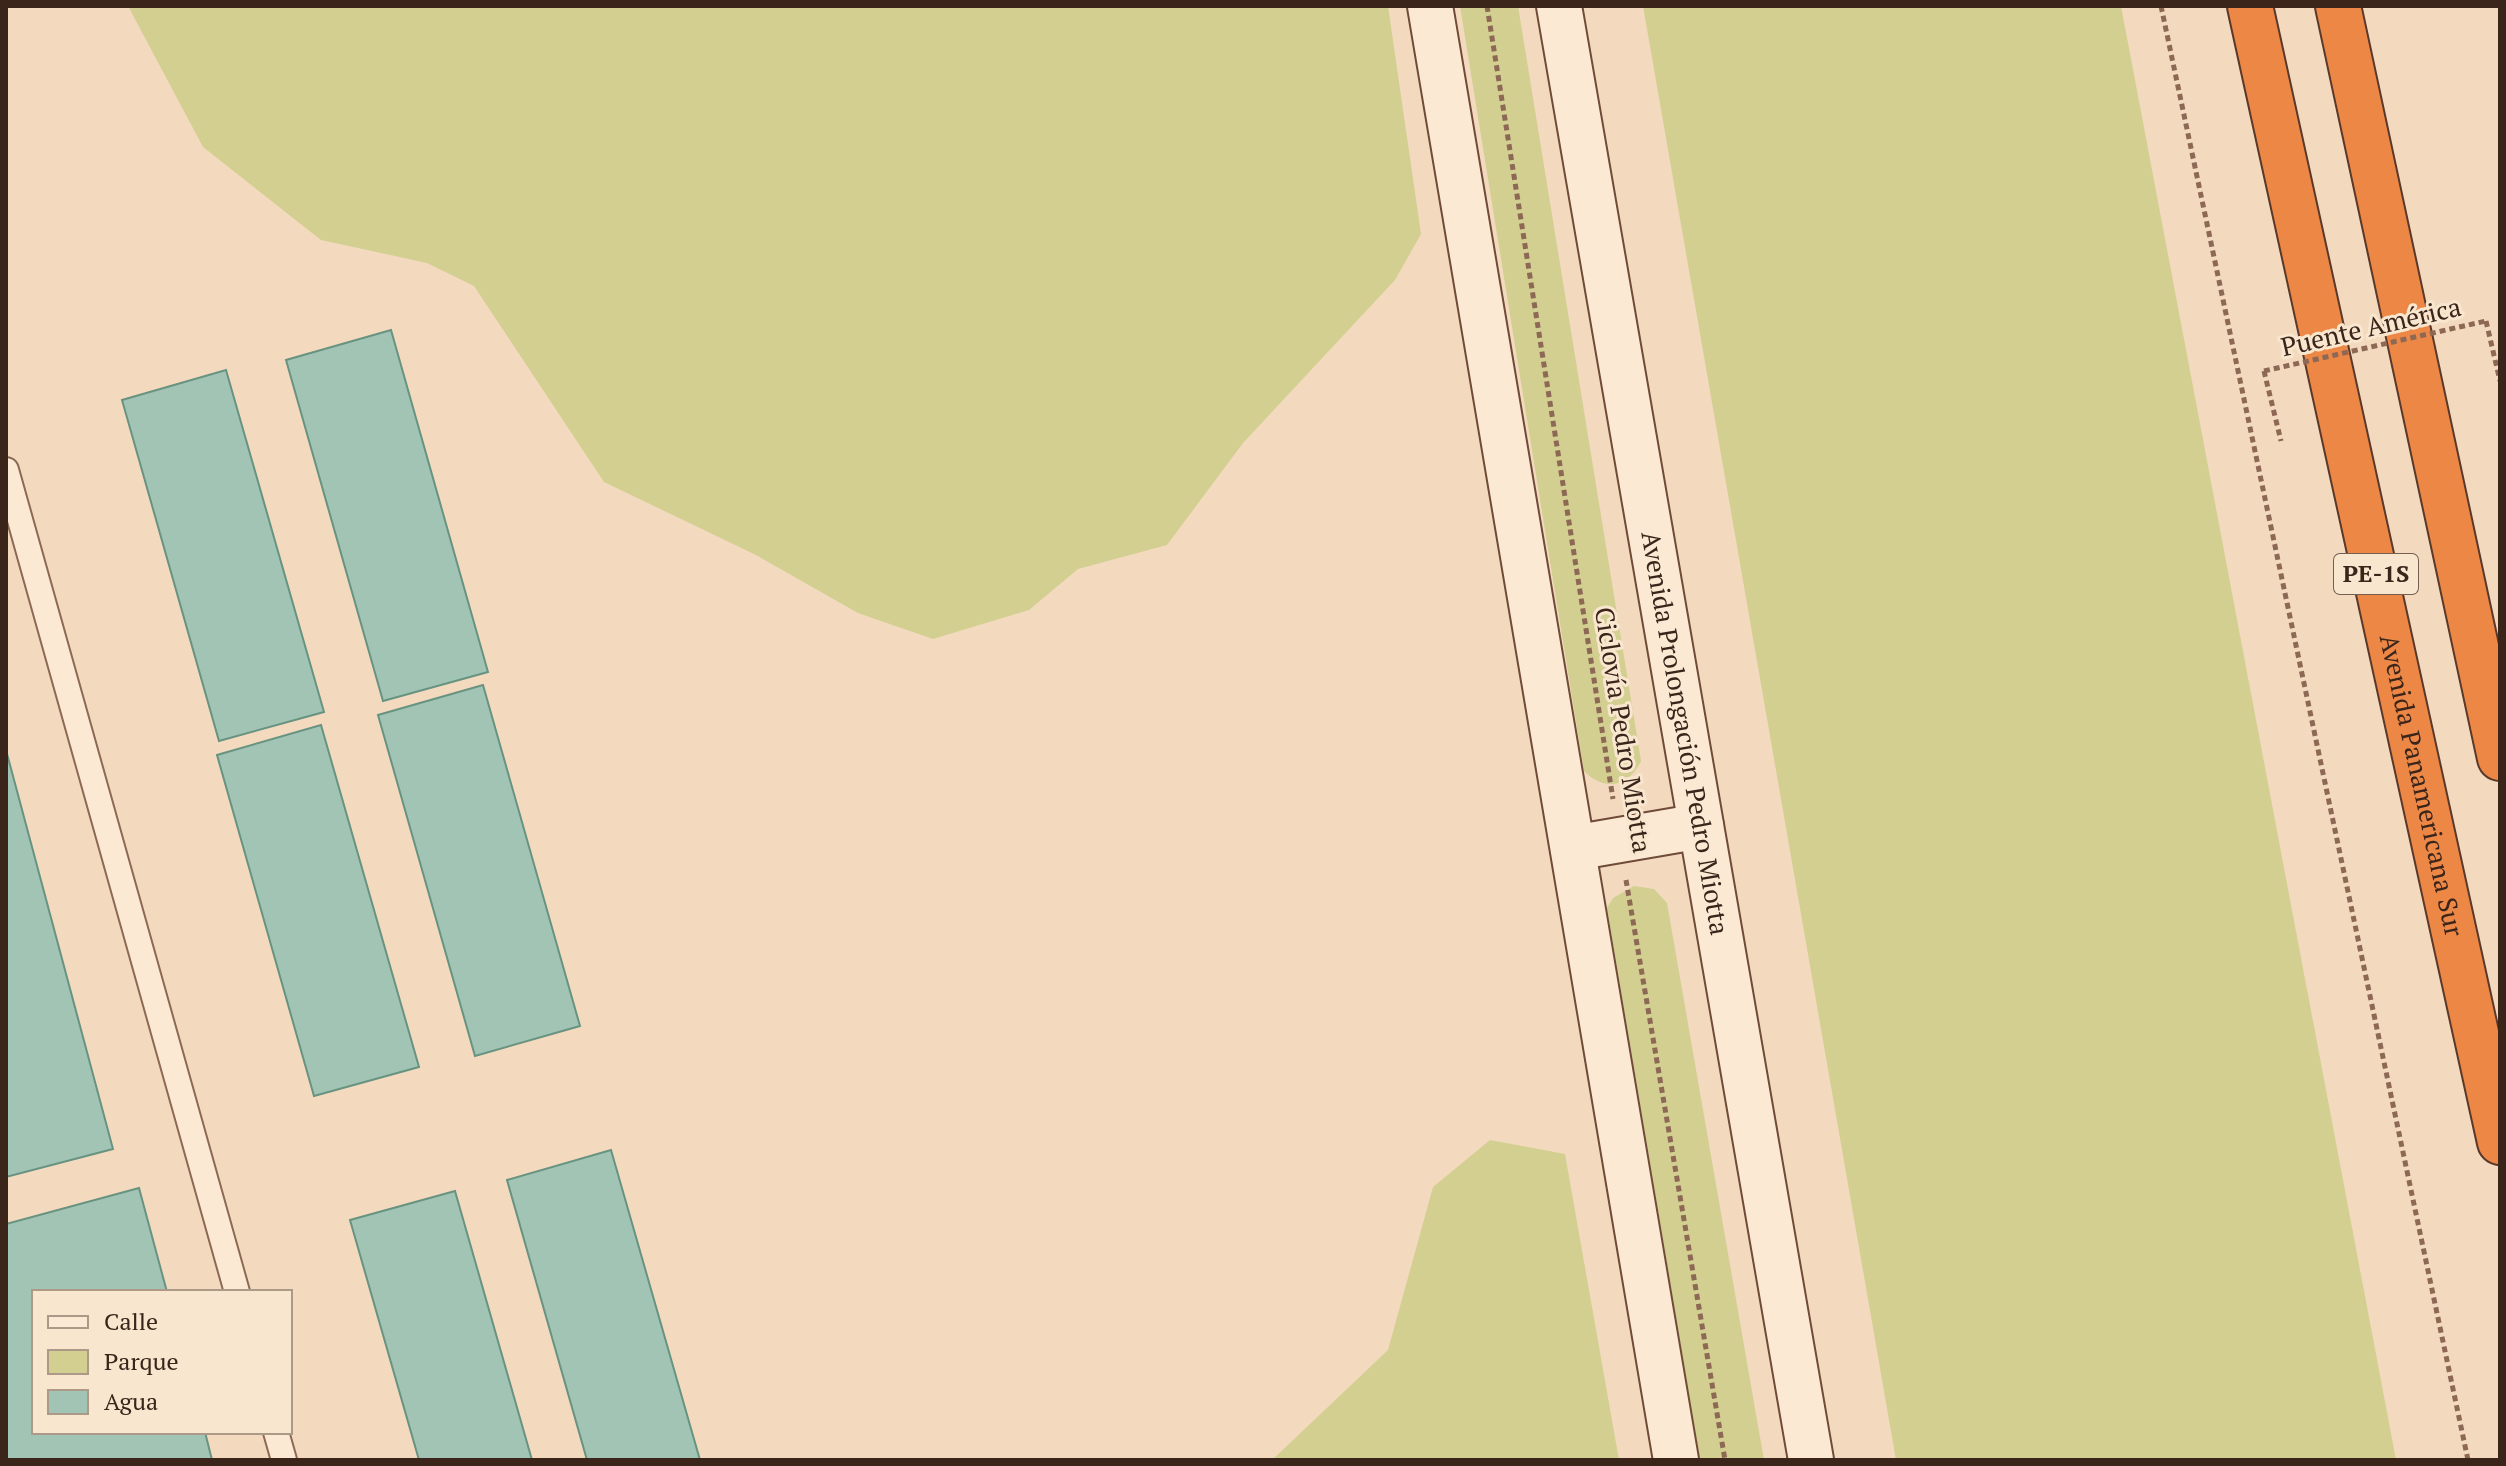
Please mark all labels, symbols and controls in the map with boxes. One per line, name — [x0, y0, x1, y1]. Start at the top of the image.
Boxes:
street label: Puente América — [2277, 289, 2464, 363]
street label: Avenida Prolongación Pedro Miotta — [1634, 528, 1738, 937]
road number: PE-1S — [2334, 554, 2418, 594]
street label: Ciclovía Pedro Miotta — [1588, 604, 1660, 855]
street label: Avenida Panamericana Sur — [2373, 631, 2472, 939]
legend — [32, 1290, 292, 1434]
text: Calle — [104, 1305, 158, 1337]
text: Parque — [104, 1345, 179, 1377]
text: Agua — [104, 1385, 158, 1417]

